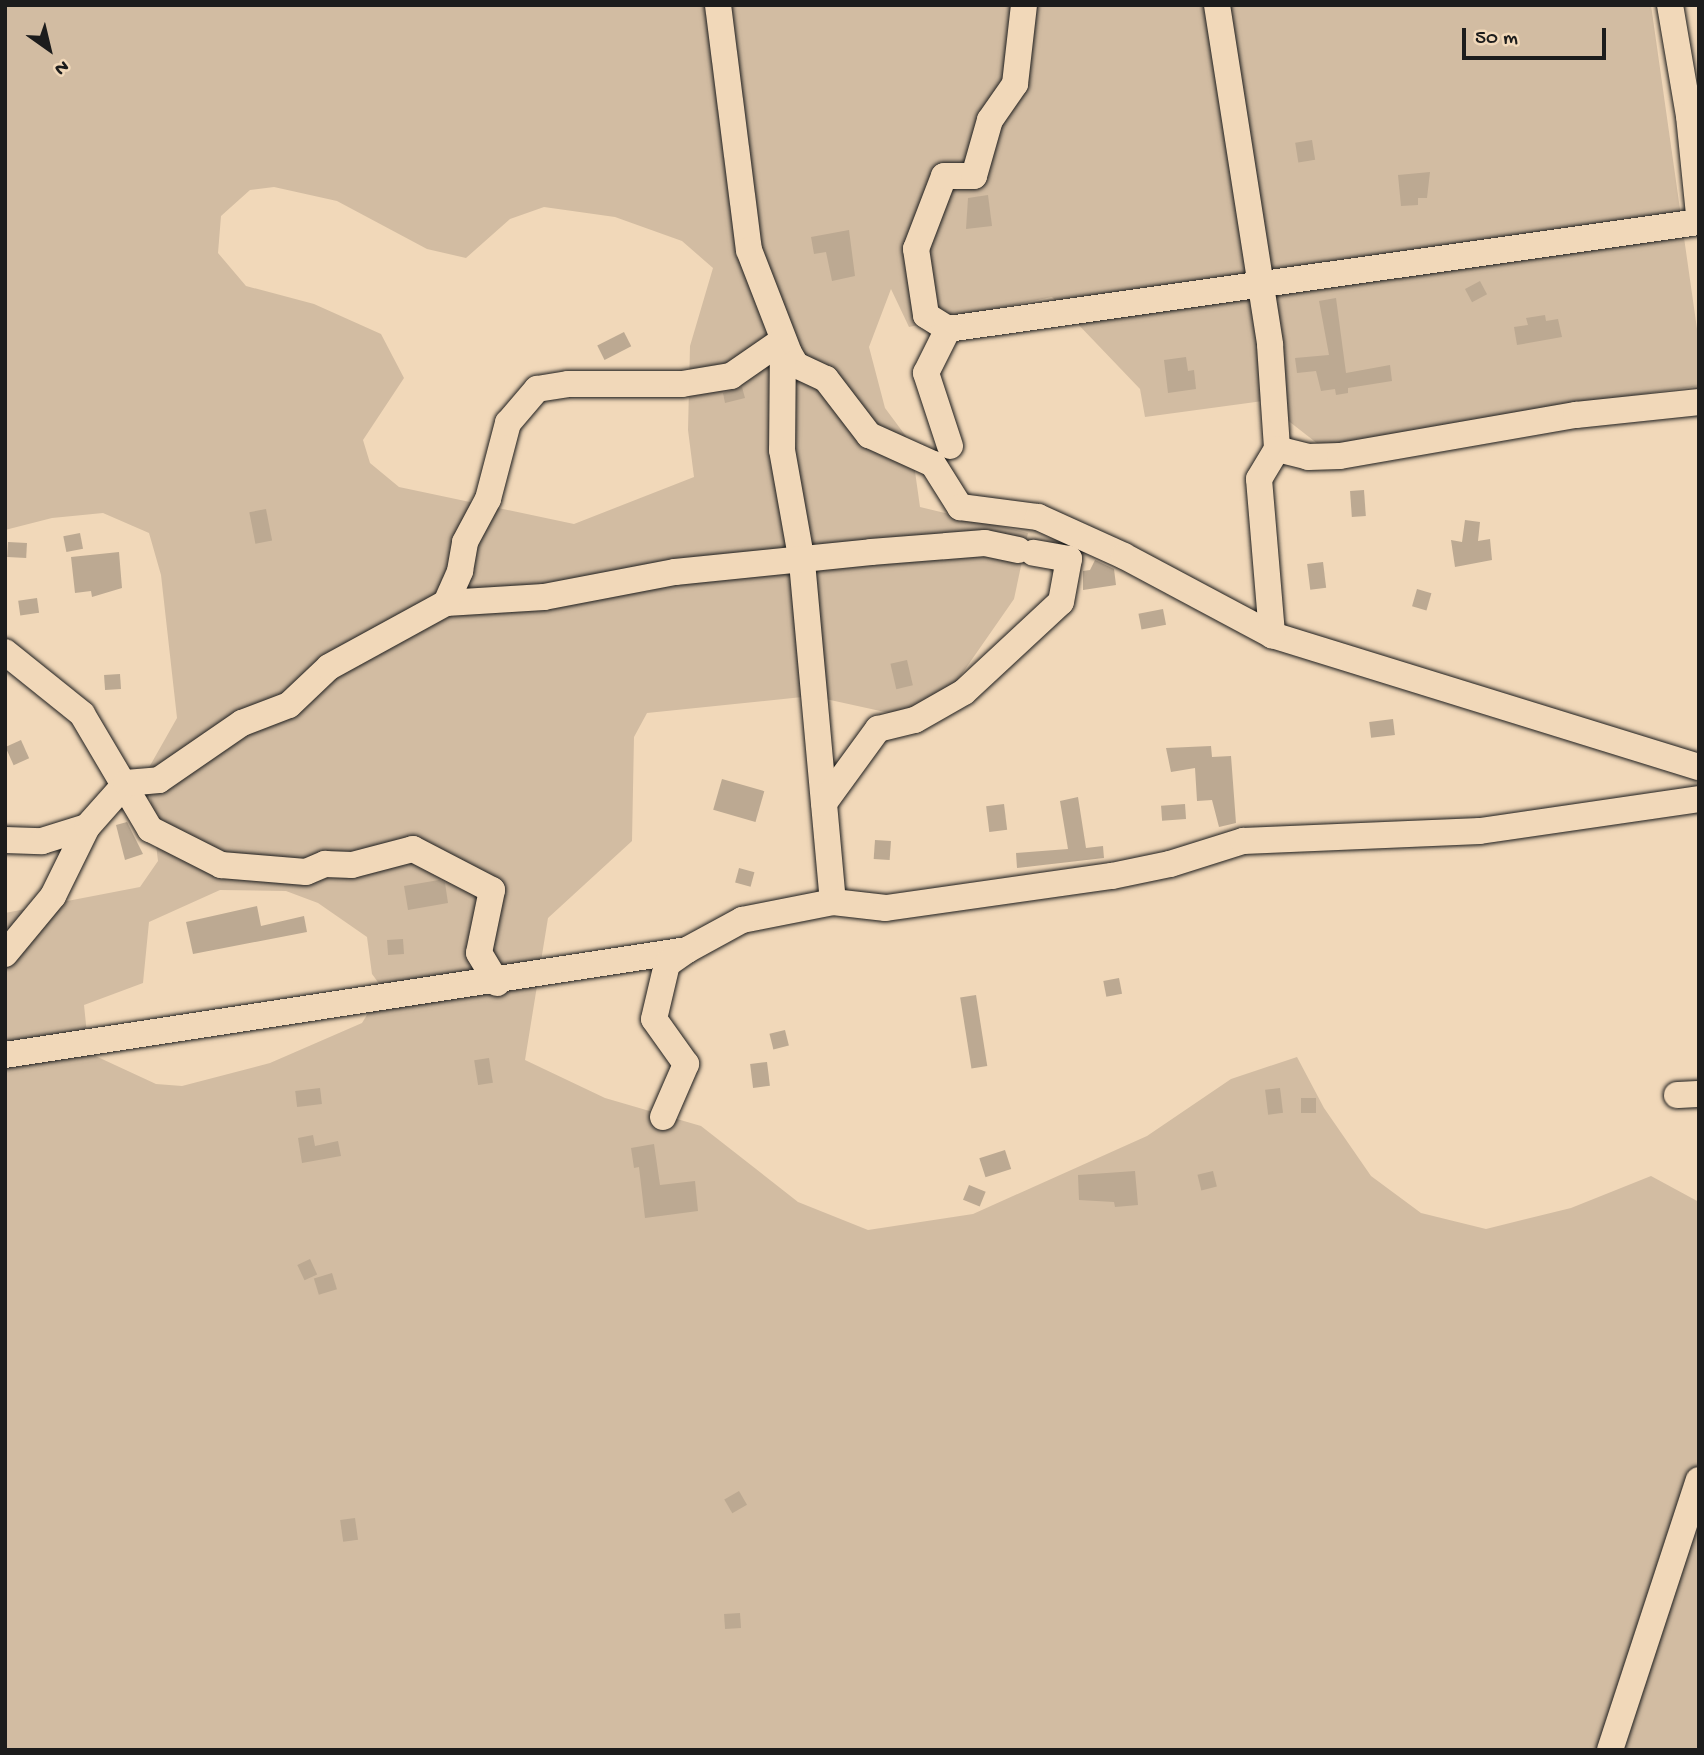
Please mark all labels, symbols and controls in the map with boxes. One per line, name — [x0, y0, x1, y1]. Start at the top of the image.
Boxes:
north arrow — [14, 14, 84, 84]
scale bar — [1466, 14, 1610, 58]
text: 50 m — [1475, 27, 1518, 52]
text: N — [49, 54, 73, 80]

